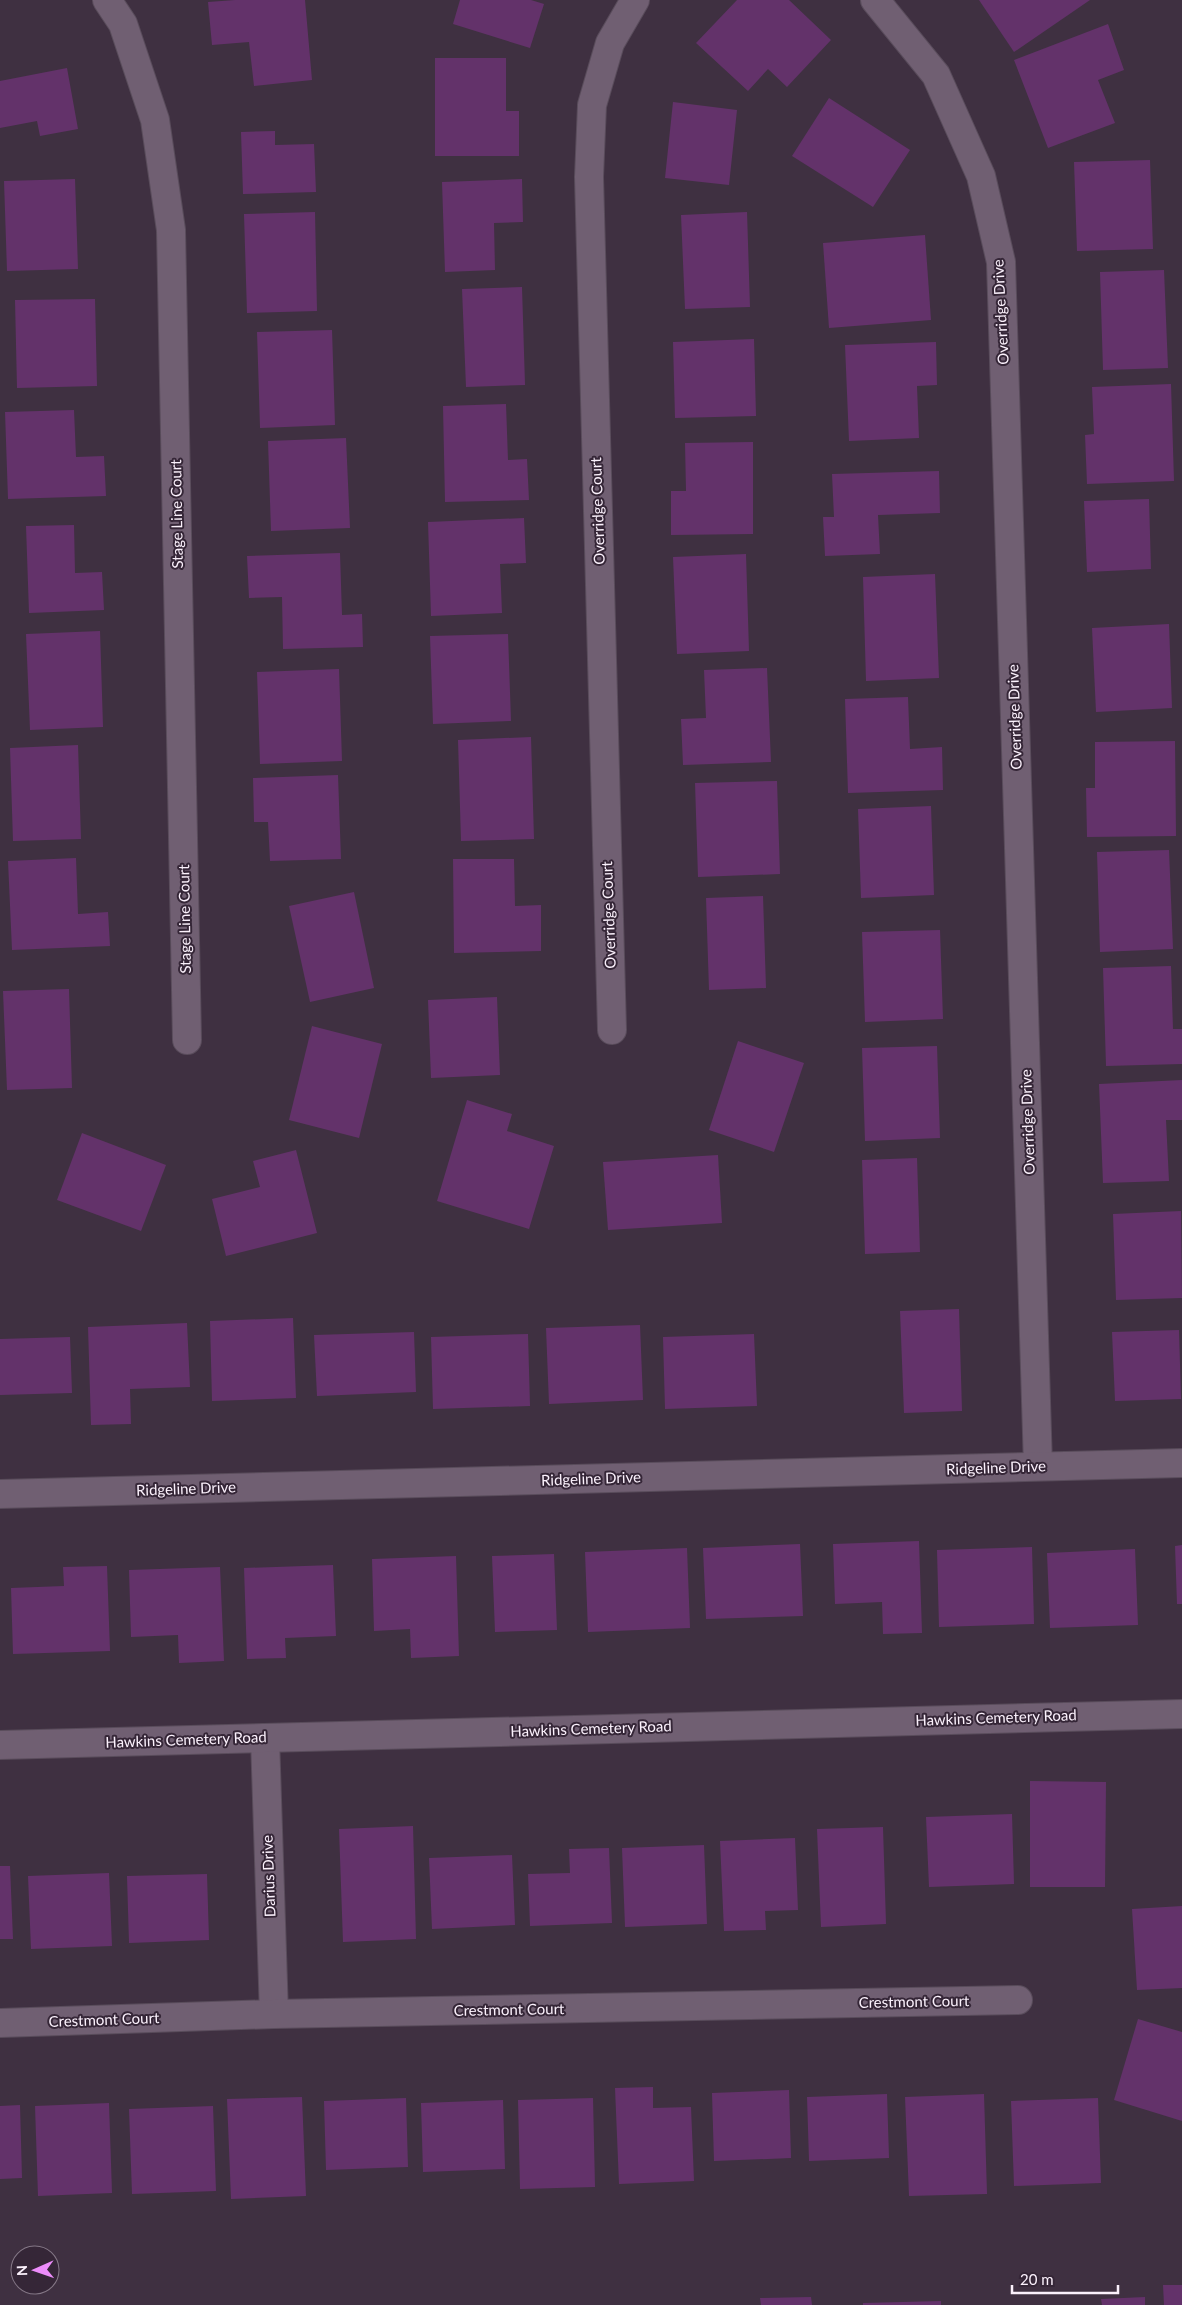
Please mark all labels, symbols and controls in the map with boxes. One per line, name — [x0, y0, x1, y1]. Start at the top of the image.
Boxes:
street label: Overridge Drive — [988, 259, 1012, 365]
street label: Overridge Court — [586, 456, 608, 565]
street label: Stage Line Court — [166, 459, 186, 569]
street label: Overridge Drive — [1003, 664, 1025, 770]
street label: Overridge Court — [597, 860, 619, 969]
street label: Stage Line Court — [174, 864, 194, 974]
street label: Overridge Drive — [1016, 1069, 1038, 1175]
street label: Ridgeline Drive — [946, 1456, 1046, 1478]
street label: Ridgeline Drive — [541, 1467, 641, 1489]
street label: Ridgeline Drive — [136, 1477, 236, 1499]
street label: Hawkins Cemetery Road — [915, 1705, 1077, 1729]
street label: Hawkins Cemetery Road — [510, 1716, 672, 1740]
street label: Hawkins Cemetery Road — [105, 1727, 267, 1751]
street label: Darius Drive — [258, 1835, 278, 1917]
street label: Crestmont Court — [858, 1991, 970, 2011]
street label: Crestmont Court — [453, 1999, 565, 2019]
street label: Crestmont Court — [48, 2008, 160, 2030]
north arrow — [10, 2245, 60, 2295]
scale bar — [1012, 2262, 1118, 2294]
text: N — [13, 2265, 30, 2276]
text: 20 m — [1020, 2270, 1054, 2288]

